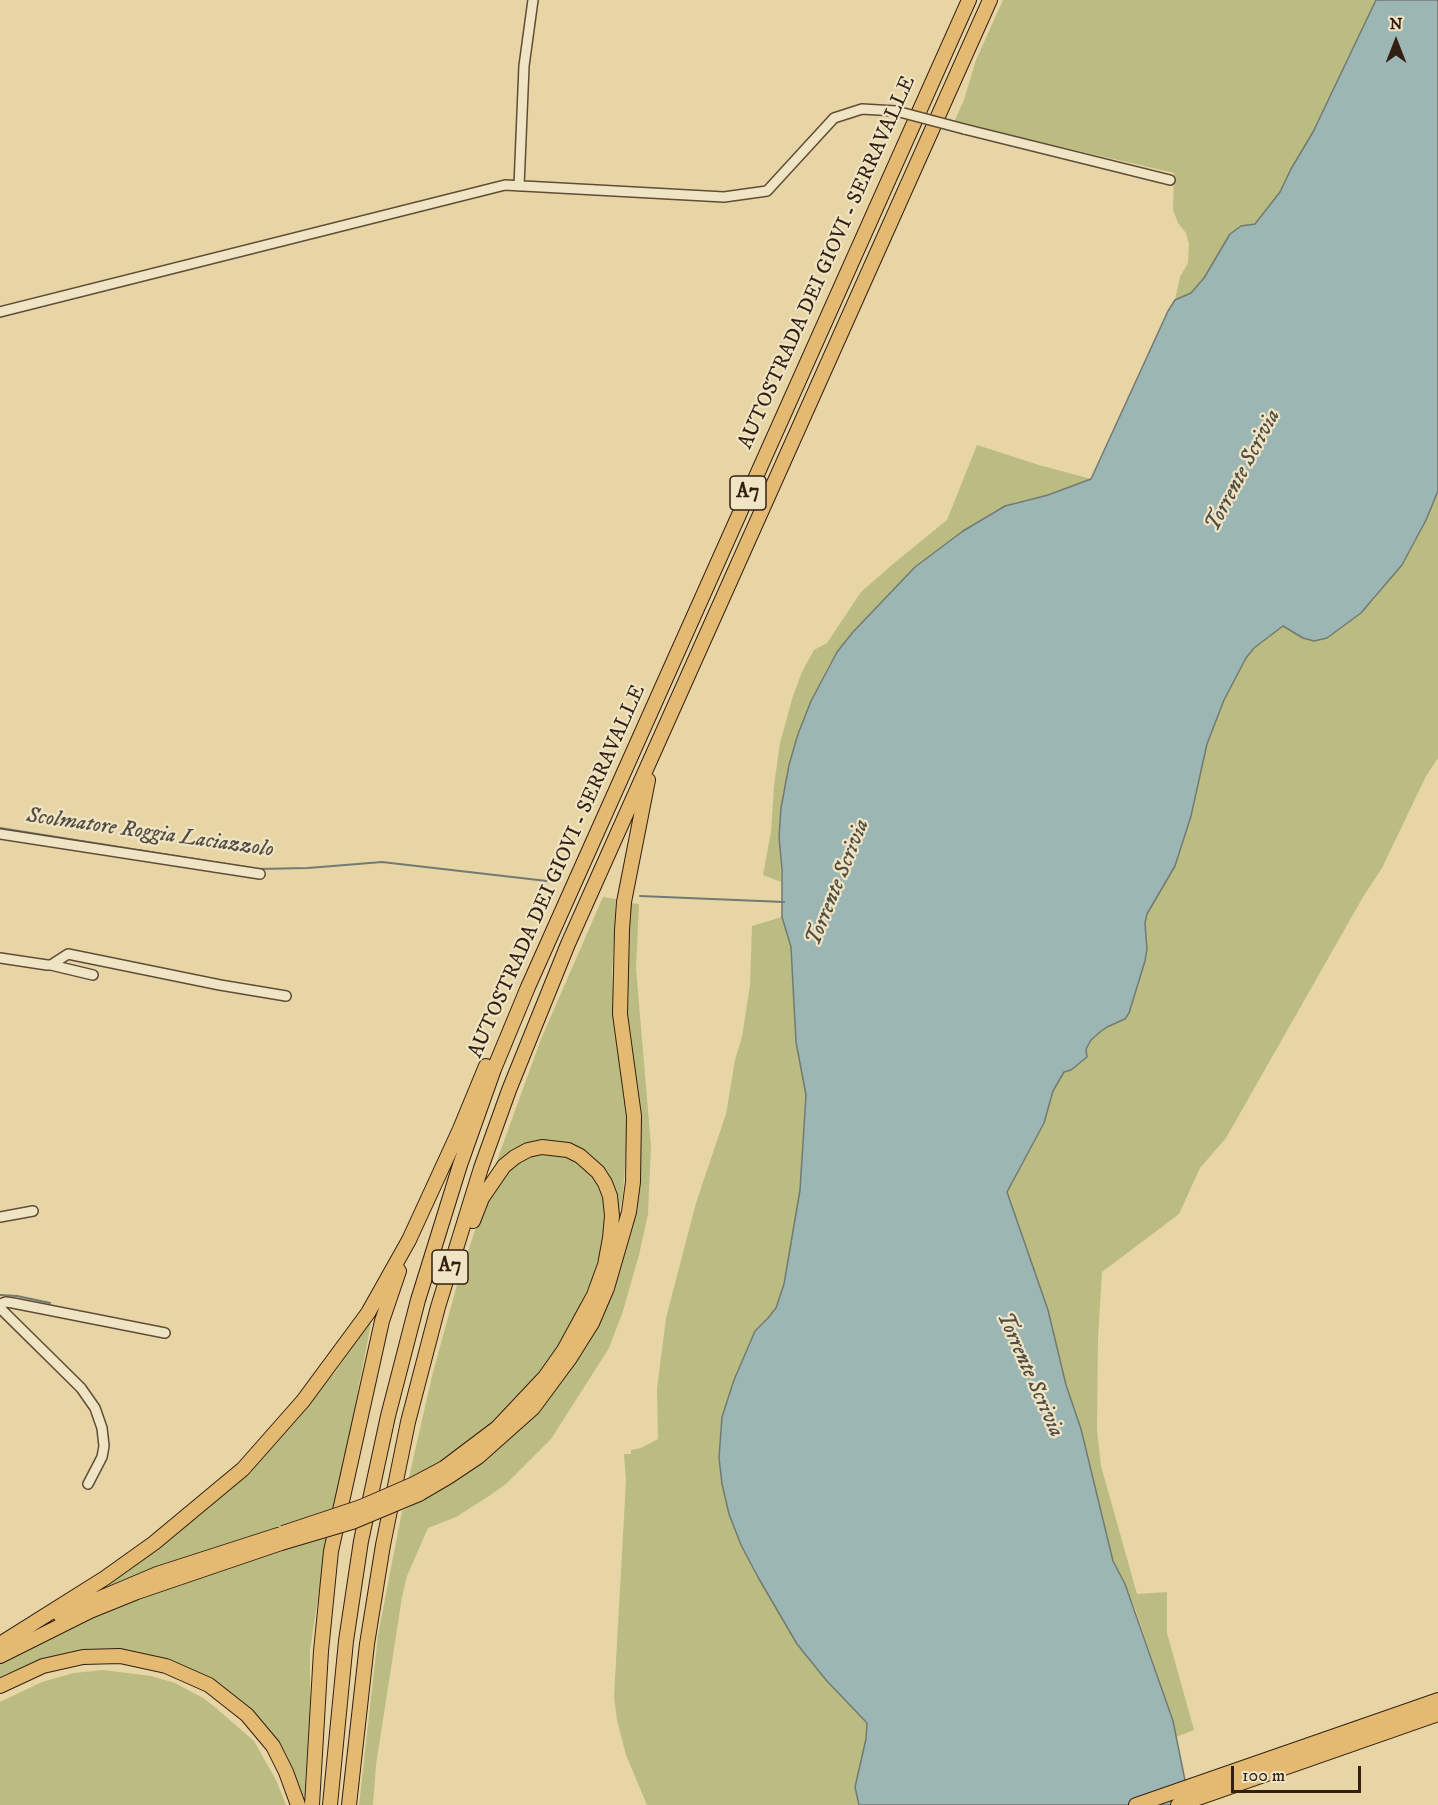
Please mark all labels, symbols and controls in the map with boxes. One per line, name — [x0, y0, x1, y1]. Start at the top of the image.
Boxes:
north arrow — [1366, 12, 1426, 72]
text: N — [1389, 14, 1403, 34]
street label: AUTOSTRADA DEI GIOVI - SERRAVALLE — [734, 73, 922, 453]
water label: Torrente Scrivia — [1201, 405, 1287, 537]
road number: A7 — [730, 476, 766, 510]
street label: AUTOSTRADA DEI GIOVI - SERRAVALLE — [464, 682, 652, 1062]
water label: Scolmatore Roggia Laciazzolo — [25, 804, 275, 864]
water label: Torrente Scrivia — [802, 816, 876, 950]
road number: A7 — [432, 1250, 468, 1284]
water label: Torrente Scrivia — [990, 1308, 1068, 1442]
scale bar — [1234, 1754, 1364, 1792]
text: 100 m — [1242, 1765, 1285, 1787]

